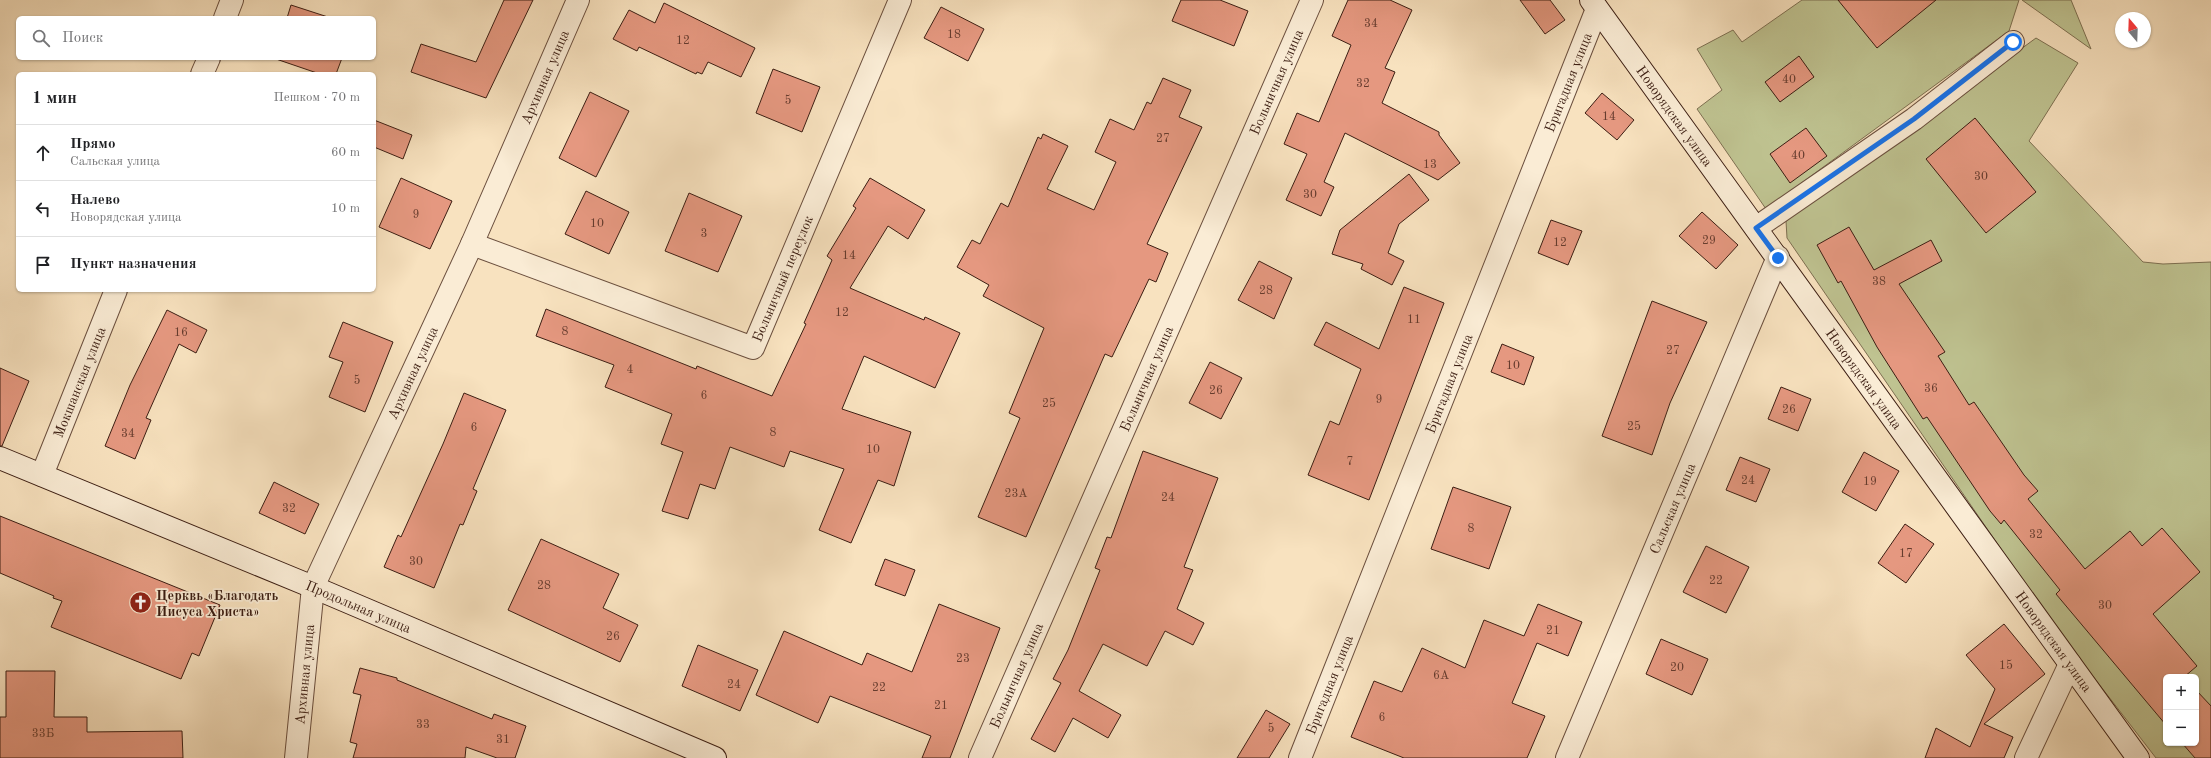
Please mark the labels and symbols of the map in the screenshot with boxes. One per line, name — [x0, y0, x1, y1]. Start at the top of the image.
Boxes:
north arrow — [2115, 12, 2151, 48]
house number: 34 — [1364, 18, 1378, 30]
street label: Больничная улица — [1248, 27, 1306, 137]
street label: Архивная улица — [519, 28, 572, 126]
house number: 18 — [947, 29, 961, 41]
street label: Бригадная улица — [1543, 31, 1595, 134]
route start — [2004, 33, 2022, 51]
house number: 12 — [676, 35, 690, 47]
street label: Новорядская улица — [1633, 64, 1715, 169]
house number: 40 — [1782, 74, 1796, 86]
house number: 32 — [1356, 78, 1370, 90]
house number: 5 — [785, 94, 792, 107]
house number: 14 — [1602, 111, 1616, 123]
house number: 27 — [1156, 133, 1170, 145]
house number: 40 — [1791, 150, 1805, 162]
house number: 13 — [1423, 159, 1437, 171]
house number: 30 — [1974, 171, 1988, 183]
house number: 30 — [1303, 189, 1317, 201]
house number: 9 — [413, 209, 419, 221]
street label: Больничный переулок — [750, 214, 816, 344]
house number: 10 — [590, 218, 604, 230]
house number: 3 — [701, 228, 707, 240]
house number: 29 — [1702, 235, 1716, 247]
house number: 12 — [1553, 237, 1567, 249]
route end — [1769, 249, 1787, 267]
house number: 14 — [842, 250, 856, 262]
house number: 38 — [1872, 276, 1886, 288]
house number: 28 — [1259, 285, 1273, 297]
house number: 12 — [835, 307, 849, 319]
house number: 11 — [1407, 314, 1421, 326]
street label: Архивная улица — [386, 324, 441, 422]
street label: Больничная улица — [1118, 324, 1176, 434]
street label: Мокшанская улица — [52, 325, 109, 440]
house number: 8 — [562, 326, 569, 338]
street label: Новорядская улица — [1823, 326, 1904, 432]
house number: 16 — [174, 327, 188, 339]
street label: Бригадная улица — [1423, 332, 1476, 436]
house number: 27 — [1666, 345, 1680, 357]
house number: 10 — [1506, 360, 1520, 372]
house number: 4 — [627, 364, 634, 376]
house number: 5 — [354, 374, 361, 387]
house number: 36 — [1924, 383, 1938, 395]
house number: 26 — [1209, 385, 1223, 397]
house number: 6 — [701, 390, 708, 402]
house number: 9 — [1376, 394, 1382, 406]
house number: 25 — [1042, 397, 1056, 410]
house number: 26 — [1782, 404, 1796, 416]
house number: 25 — [1627, 420, 1641, 433]
house number: 6 — [471, 422, 478, 434]
house number: 8 — [770, 427, 777, 439]
house number: 34 — [121, 428, 135, 440]
house number: 10 — [866, 444, 880, 456]
house number: 7 — [1347, 456, 1353, 468]
street label: Сальская улица — [1648, 461, 1698, 556]
house number: 24 — [1741, 475, 1755, 487]
house number: 19 — [1863, 476, 1877, 488]
house number: 23А — [1004, 488, 1028, 500]
house number: 24 — [1161, 492, 1175, 504]
house number: 32 — [282, 503, 296, 515]
house number: 8 — [1468, 523, 1475, 535]
house number: 32 — [2029, 529, 2043, 541]
house number: 17 — [1899, 548, 1913, 560]
house number: 30 — [409, 556, 423, 568]
house number: 22 — [1709, 575, 1723, 587]
street label: Продольная улица — [303, 579, 413, 636]
house number: 28 — [537, 580, 551, 592]
place label: Церквь «Благодать Иисуса Христа» — [156, 589, 279, 619]
street label: Новорядская улица — [2012, 589, 2094, 695]
church icon: Церквь «Благодать Иисуса Христа» — [128, 590, 154, 616]
house number: 30 — [2098, 600, 2112, 612]
street label: Больничная улица — [988, 621, 1046, 731]
street label: Архивная улица — [293, 624, 317, 725]
house number: 21 — [1546, 625, 1560, 637]
house number: 26 — [606, 631, 620, 643]
street label: Бригадная улица — [1304, 633, 1356, 737]
house number: 23 — [956, 653, 970, 665]
house number: 15 — [1999, 659, 2013, 672]
house number: 20 — [1670, 662, 1684, 674]
house number: 6А — [1433, 670, 1449, 682]
house number: 24 — [727, 679, 741, 691]
house number: 22 — [872, 682, 886, 694]
house number: 21 — [934, 700, 948, 712]
house number: 6 — [1379, 712, 1386, 724]
house number: 33 — [416, 719, 430, 731]
house number: 5 — [1268, 722, 1275, 735]
house number: 33Б — [32, 728, 54, 740]
house number: 31 — [496, 734, 510, 746]

